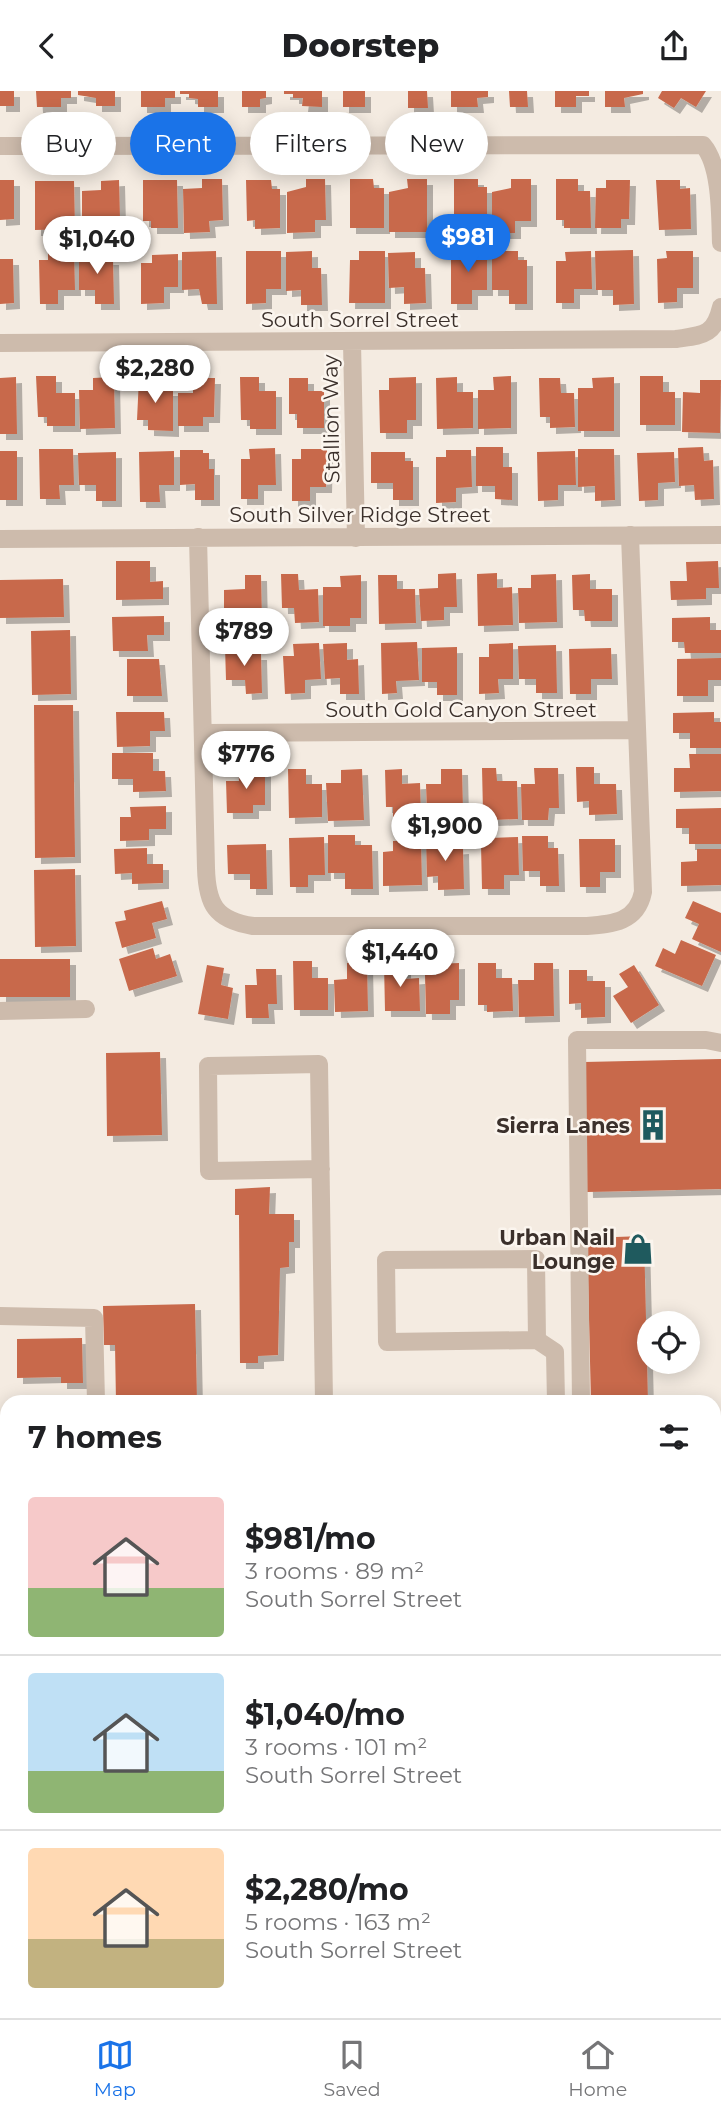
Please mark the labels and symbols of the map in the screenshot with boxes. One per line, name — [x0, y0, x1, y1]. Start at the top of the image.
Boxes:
pin: $981 — [427, 215, 509, 274]
pin: $1,040 — [40, 216, 154, 276]
street label: South Sorrel Street — [261, 307, 459, 332]
pin: $2,280 — [98, 345, 212, 405]
street label: Stallion Way — [317, 354, 345, 484]
street label: South Silver Ridge Street — [229, 502, 491, 527]
pin: $789 — [203, 609, 285, 668]
street label: South Gold Canyon Street — [325, 697, 597, 722]
pin: $776 — [205, 731, 287, 791]
pin: $1,900 — [388, 803, 502, 863]
pin: $1,440 — [343, 929, 457, 989]
building icon: Sierra Lanes — [636, 1108, 670, 1142]
place label: Sierra Lanes — [496, 1113, 630, 1138]
place label: Urban Nail Lounge — [499, 1225, 615, 1274]
shop icon: Urban Nail Lounge — [621, 1232, 655, 1266]

